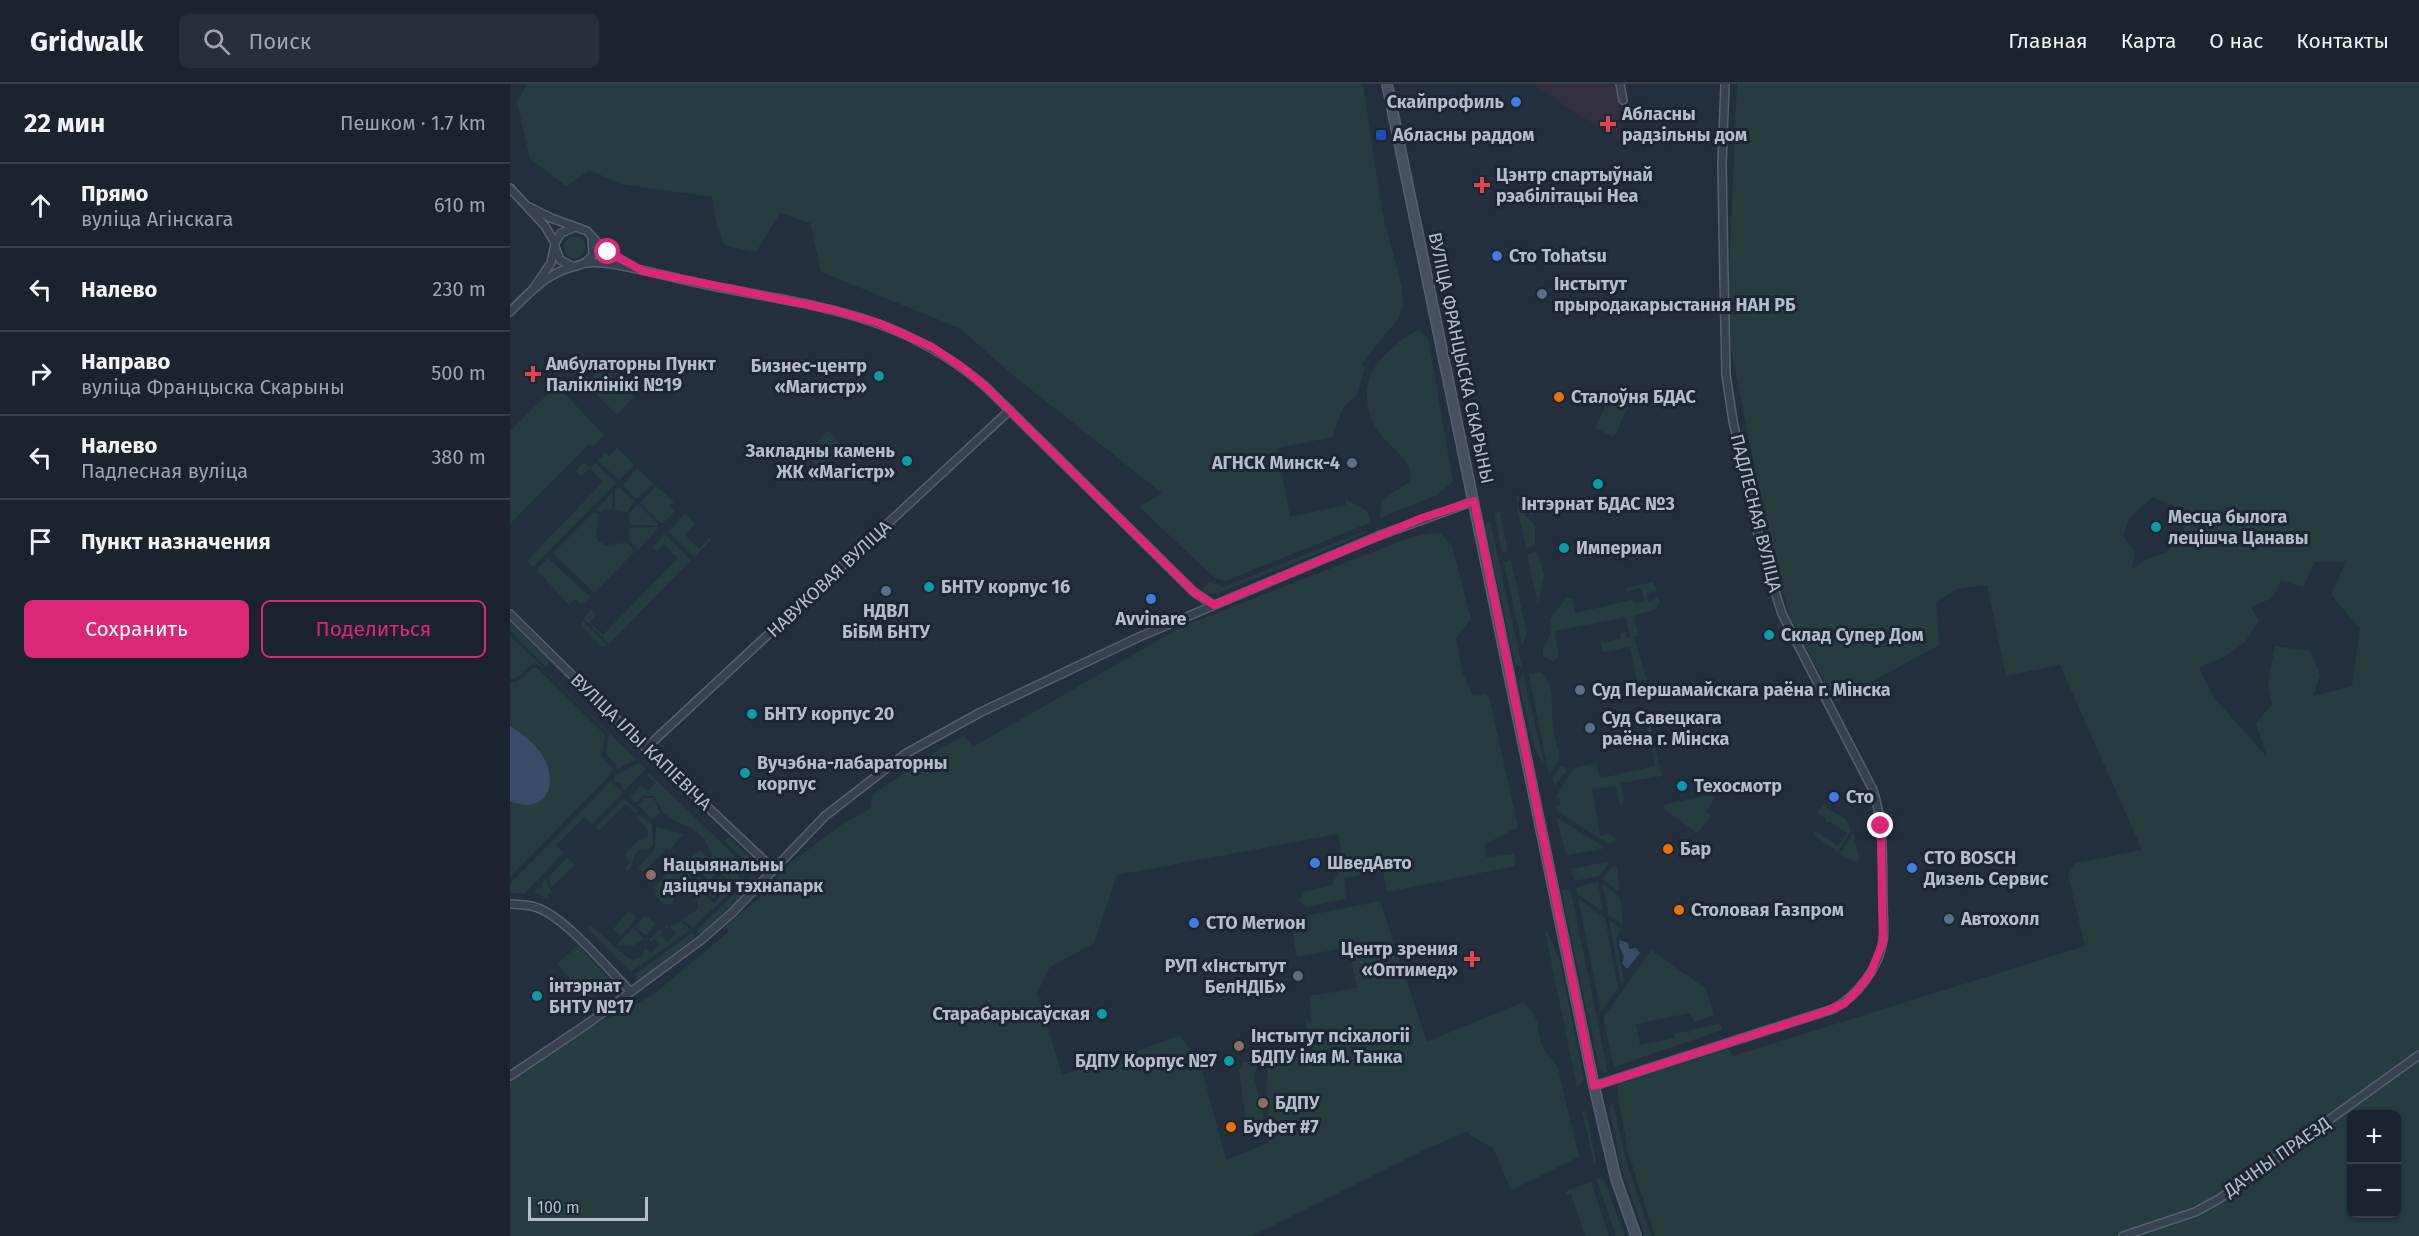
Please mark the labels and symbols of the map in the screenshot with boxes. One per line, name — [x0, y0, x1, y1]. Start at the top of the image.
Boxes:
place label: Скайпрофиль — [1387, 91, 1505, 113]
marker: Скайпрофиль — [1509, 95, 1523, 109]
place label: Абласны радзільны дом — [1621, 103, 1747, 146]
marker: Абласны радзільны дом — [1599, 115, 1617, 133]
place label: Абласны раддом — [1392, 124, 1534, 146]
marker: Абласны раддом — [1374, 128, 1388, 142]
place label: Цэнтр спартыўнай рэабілітацыі Неа — [1496, 164, 1653, 207]
marker: Цэнтр спартыўнай рэабілітацыі Неа — [1473, 176, 1491, 194]
street label: ВУЛІЦА ФРАНЦЫСКА СКАРЫНЫ — [1424, 230, 1498, 486]
route start — [594, 238, 620, 264]
place label: Сто Tohatsu — [1509, 245, 1607, 267]
marker: Сто Tohatsu — [1490, 249, 1504, 263]
place label: Інстытут прыродакарыстання НАН РБ — [1554, 273, 1796, 316]
marker: Інстытут прыродакарыстання НАН РБ — [1535, 287, 1549, 301]
place label: Амбулаторны Пункт Паліклінікі №19 — [545, 353, 716, 396]
place label: Бизнес-центр «Магистр» — [751, 355, 867, 398]
marker: Амбулаторны Пункт Паліклінікі №19 — [524, 365, 542, 383]
marker: Бизнес-центр «Магистр» — [872, 369, 886, 383]
place label: Сталоўня БДАС — [1571, 386, 1696, 408]
marker: Сталоўня БДАС — [1552, 390, 1566, 404]
street label: ПАДЛЕСНАЯ ВУЛІЦА — [1726, 432, 1786, 595]
place label: Закладны камень ЖК «Магістр» — [744, 440, 896, 483]
place label: АГНСК Минск-4 — [1211, 452, 1340, 474]
marker: Закладны камень ЖК «Магістр» — [900, 454, 914, 468]
marker: АГНСК Минск-4 — [1345, 456, 1359, 470]
marker: Інтэрнат БДАС №3 — [1591, 477, 1605, 491]
place label: Інтэрнат БДАС №3 — [1521, 493, 1675, 515]
place label: Месца былога лецішча Цанавы — [2168, 506, 2308, 549]
street label: НАВУКОВАЯ ВУЛІЦА — [762, 515, 896, 642]
marker: Месца былога лецішча Цанавы — [2149, 520, 2163, 534]
place label: Империал — [1576, 537, 1662, 559]
marker: Империал — [1557, 541, 1571, 555]
place label: БНТУ корпус 16 — [941, 576, 1070, 598]
marker: БНТУ корпус 16 — [922, 580, 936, 594]
marker: НДВЛ БіБМ БНТУ — [879, 584, 893, 598]
marker: Avvinare — [1144, 592, 1158, 606]
place label: НДВЛ БіБМ БНТУ — [842, 600, 930, 643]
place label: Avvinare — [1114, 608, 1187, 630]
place label: Склад Супер Дом — [1781, 624, 1924, 646]
marker: Склад Супер Дом — [1762, 628, 1776, 642]
street label: ВУЛІЦА ІЛЬІ КАПІЕВІЧА — [566, 669, 716, 815]
place label: Суд Першамайскага раёна г. Мінска — [1592, 679, 1891, 701]
marker: Суд Першамайскага раёна г. Мінска — [1573, 683, 1587, 697]
place label: БНТУ корпус 20 — [764, 703, 894, 725]
marker: БНТУ корпус 20 — [745, 707, 759, 721]
place label: Суд Савецкага раёна г. Мінска — [1602, 707, 1730, 750]
marker: Суд Савецкага раёна г. Мінска — [1583, 721, 1597, 735]
place label: Вучэбна-лабараторны корпус — [757, 752, 947, 795]
marker: Вучэбна-лабараторны корпус — [738, 766, 752, 780]
place label: Техосмотр — [1694, 775, 1782, 797]
marker: Техосмотр — [1675, 779, 1689, 793]
place label: Сто — [1846, 786, 1874, 808]
marker: Сто — [1827, 790, 1841, 804]
route end — [1867, 812, 1893, 838]
place label: Бар — [1680, 838, 1712, 860]
marker: Бар — [1661, 842, 1675, 856]
place label: СТО BOSCH Дизель Сервис — [1923, 847, 2049, 890]
place label: ШведАвто — [1327, 852, 1412, 874]
place label: Нацыянальны дзіцячы тэхнапарк — [663, 854, 823, 897]
marker: ШведАвто — [1308, 856, 1322, 870]
marker: СТО BOSCH Дизель Сервис — [1905, 861, 1919, 875]
marker: Нацыянальны дзіцячы тэхнапарк — [644, 868, 658, 882]
place label: Столовая Газпром — [1691, 899, 1844, 921]
marker: Столовая Газпром — [1672, 903, 1686, 917]
place label: Автохолл — [1960, 908, 2039, 930]
place label: СТО Метион — [1206, 912, 1306, 934]
marker: Автохолл — [1942, 912, 1956, 926]
marker: СТО Метион — [1187, 916, 1201, 930]
place label: Центр зрения «Оптимед» — [1341, 938, 1458, 981]
marker: Центр зрения «Оптимед» — [1463, 950, 1481, 968]
place label: РУП «Інстытут БелНДІБ» — [1165, 955, 1286, 998]
marker: РУП «Інстытут БелНДІБ» — [1291, 969, 1305, 983]
place label: інтэрнат БНТУ №17 — [549, 975, 634, 1018]
marker: інтэрнат БНТУ №17 — [530, 989, 544, 1003]
place label: Старабарысаўская — [933, 1003, 1090, 1025]
marker: Старабарысаўская — [1095, 1007, 1109, 1021]
place label: Інстытут псіхалогіі БДПУ імя М. Танка — [1251, 1025, 1410, 1068]
marker: Інстытут псіхалогіі БДПУ імя М. Танка — [1232, 1039, 1246, 1053]
place label: БДПУ Корпус №7 — [1075, 1050, 1218, 1072]
marker: БДПУ Корпус №7 — [1222, 1054, 1236, 1068]
place label: БДПУ — [1275, 1092, 1320, 1114]
marker: БДПУ — [1256, 1096, 1270, 1110]
street label: ДАЧНЫ ПРАЕЗД — [2219, 1112, 2335, 1202]
place label: Буфет #7 — [1243, 1116, 1319, 1138]
marker: Буфет #7 — [1224, 1120, 1238, 1134]
scale bar — [528, 1194, 648, 1222]

